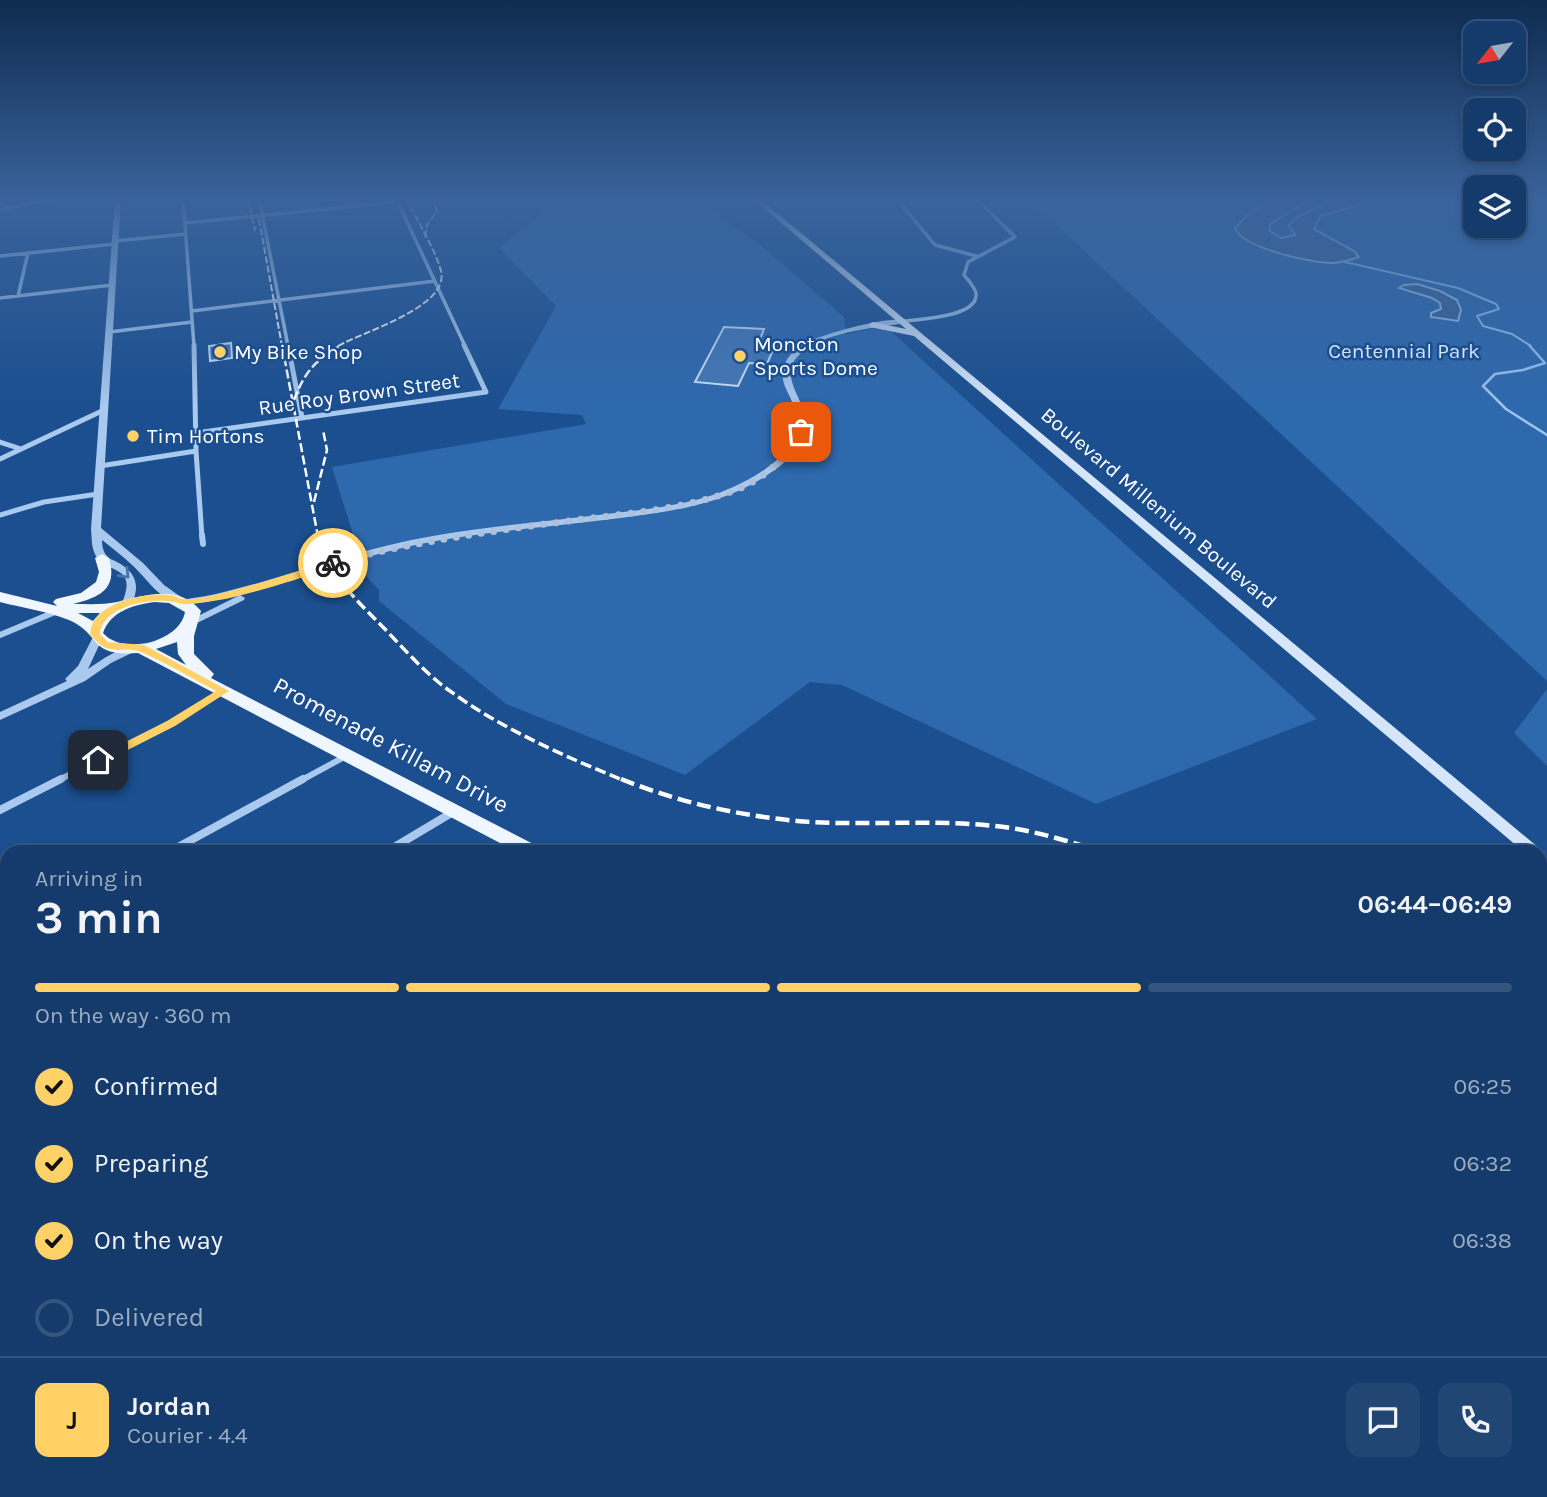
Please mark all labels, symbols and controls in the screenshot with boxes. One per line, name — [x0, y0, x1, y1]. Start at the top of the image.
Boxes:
north arrow — [1463, 21, 1526, 84]
map controls — [1463, 21, 1526, 238]
button: locate — [1463, 98, 1526, 161]
button: layers — [1463, 175, 1526, 238]
place label: Moncton Sports Dome — [754, 332, 878, 380]
park label: Centennial Park — [1328, 339, 1480, 363]
place label: My Bike Shop — [234, 340, 363, 364]
marker: My Bike Shop — [212, 344, 228, 360]
marker: Moncton Sports Dome — [732, 348, 748, 364]
street label: Rue Roy Brown Street — [257, 368, 461, 420]
pin — [771, 402, 831, 462]
street label: Boulevard Millenium Boulevard — [1036, 402, 1282, 614]
icon: bag — [782, 413, 820, 451]
place label: Tim Hortons — [147, 424, 265, 448]
marker: Tim Hortons — [125, 428, 141, 444]
courier — [298, 528, 368, 598]
icon: bike — [314, 544, 352, 582]
one-way arrow — [116, 566, 129, 579]
street label: Promenade Killam Drive — [269, 671, 513, 819]
pin — [68, 730, 128, 790]
icon: home — [79, 741, 117, 779]
text: Arriving in — [35, 865, 143, 892]
text: 06:44–06:49 — [1358, 889, 1512, 920]
text: 3 min — [35, 891, 163, 945]
text: On the way · 360 m — [35, 1002, 231, 1029]
icon: check — [35, 1068, 73, 1106]
text: Confirmed — [94, 1071, 219, 1102]
text: 06:25 — [1454, 1073, 1512, 1100]
icon: check — [35, 1145, 73, 1183]
text: Preparing — [94, 1148, 208, 1179]
text: 06:32 — [1453, 1150, 1512, 1177]
icon: check — [35, 1222, 73, 1260]
text: On the way — [94, 1225, 223, 1256]
text: 06:38 — [1452, 1227, 1512, 1254]
text: Delivered — [94, 1302, 204, 1333]
button: chat — [1346, 1383, 1420, 1457]
button: phone — [1438, 1383, 1512, 1457]
text: Jordan — [127, 1391, 211, 1422]
text: J — [66, 1405, 78, 1436]
text: Courier · 4.4 — [127, 1422, 248, 1449]

